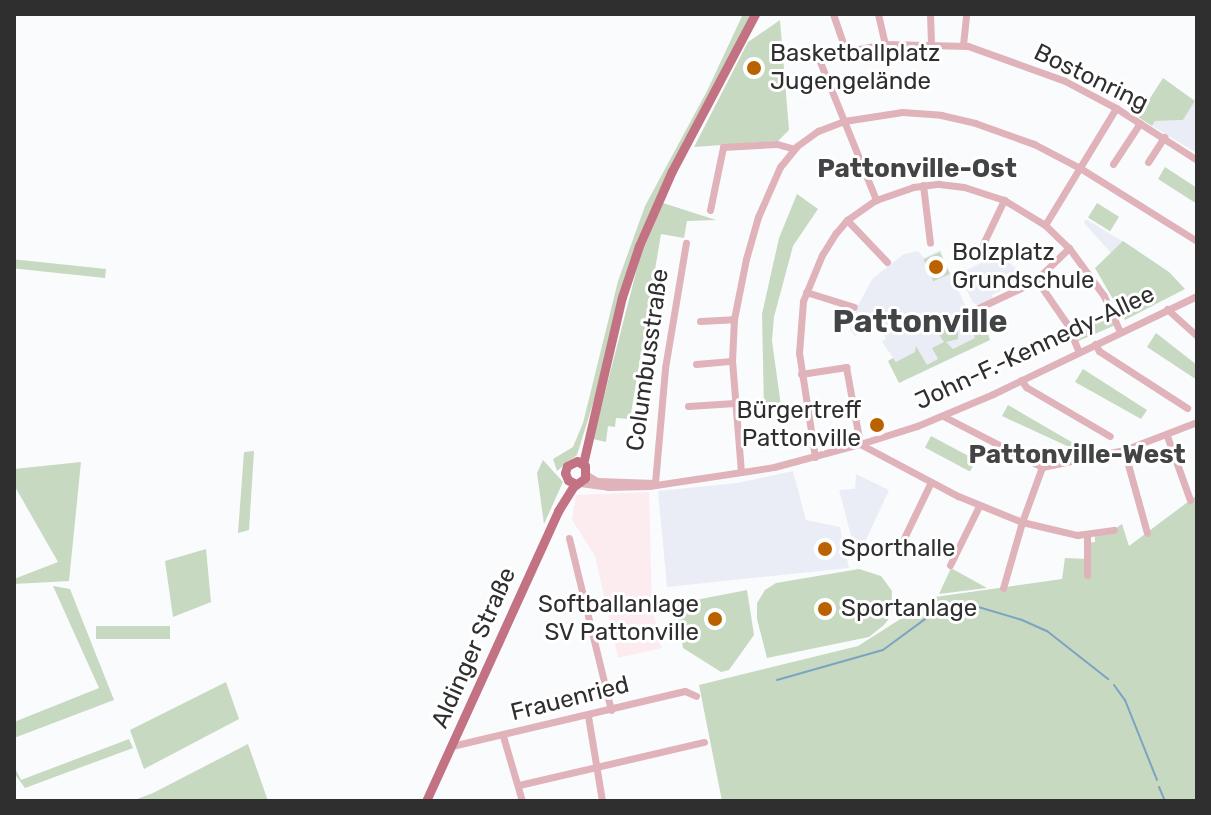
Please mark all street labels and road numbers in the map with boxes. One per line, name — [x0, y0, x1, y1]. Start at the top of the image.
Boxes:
street label: Bostonring — [1029, 38, 1153, 118]
street label: Columbusstraße — [621, 267, 675, 453]
street label: John-F.-Kennedy-Allee — [911, 280, 1159, 416]
street label: Aldinger Straße — [426, 563, 522, 733]
street label: Frauenried — [508, 670, 632, 728]

